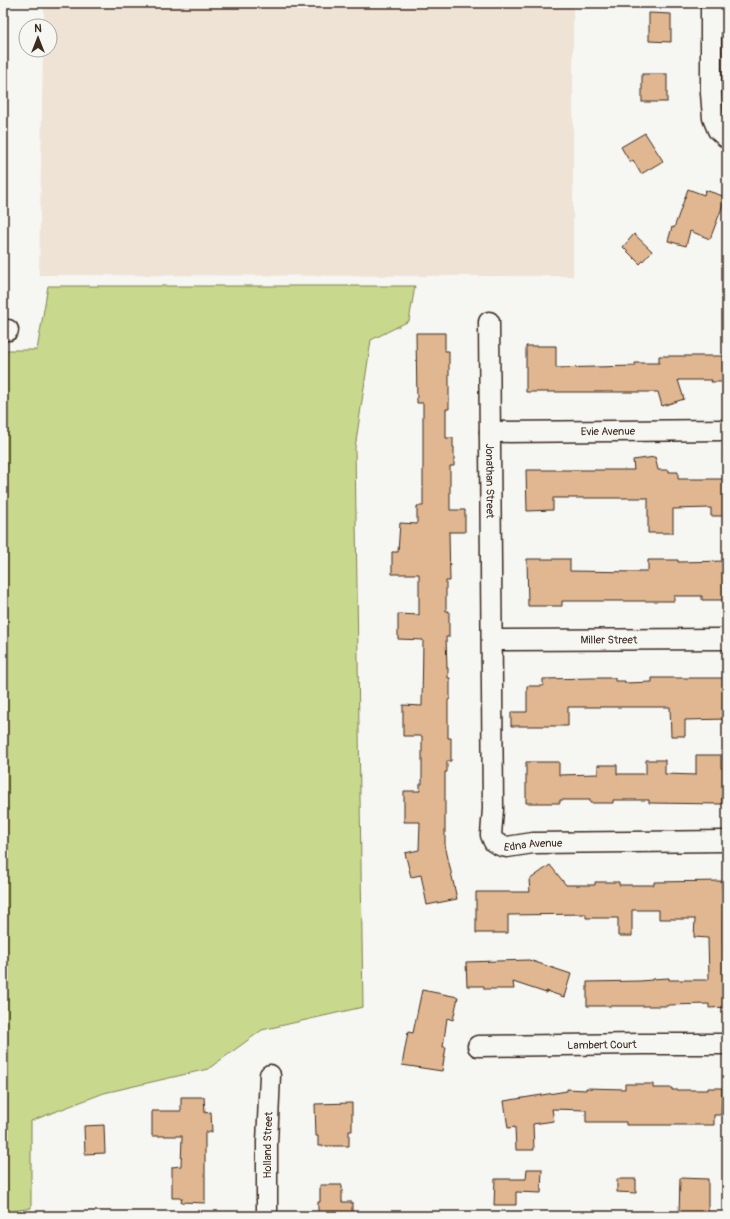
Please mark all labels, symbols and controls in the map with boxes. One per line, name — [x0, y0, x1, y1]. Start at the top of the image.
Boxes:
north arrow — [18, 18, 58, 58]
text: N — [34, 22, 42, 35]
street label: Evie Avenue — [581, 424, 636, 438]
street label: Jonathan Street — [483, 443, 497, 519]
street label: Miller Street — [581, 633, 638, 646]
street label: Edna Avenue — [503, 836, 563, 854]
street label: Lambert Court — [567, 1038, 637, 1051]
street label: Holland Street — [260, 1111, 275, 1178]

